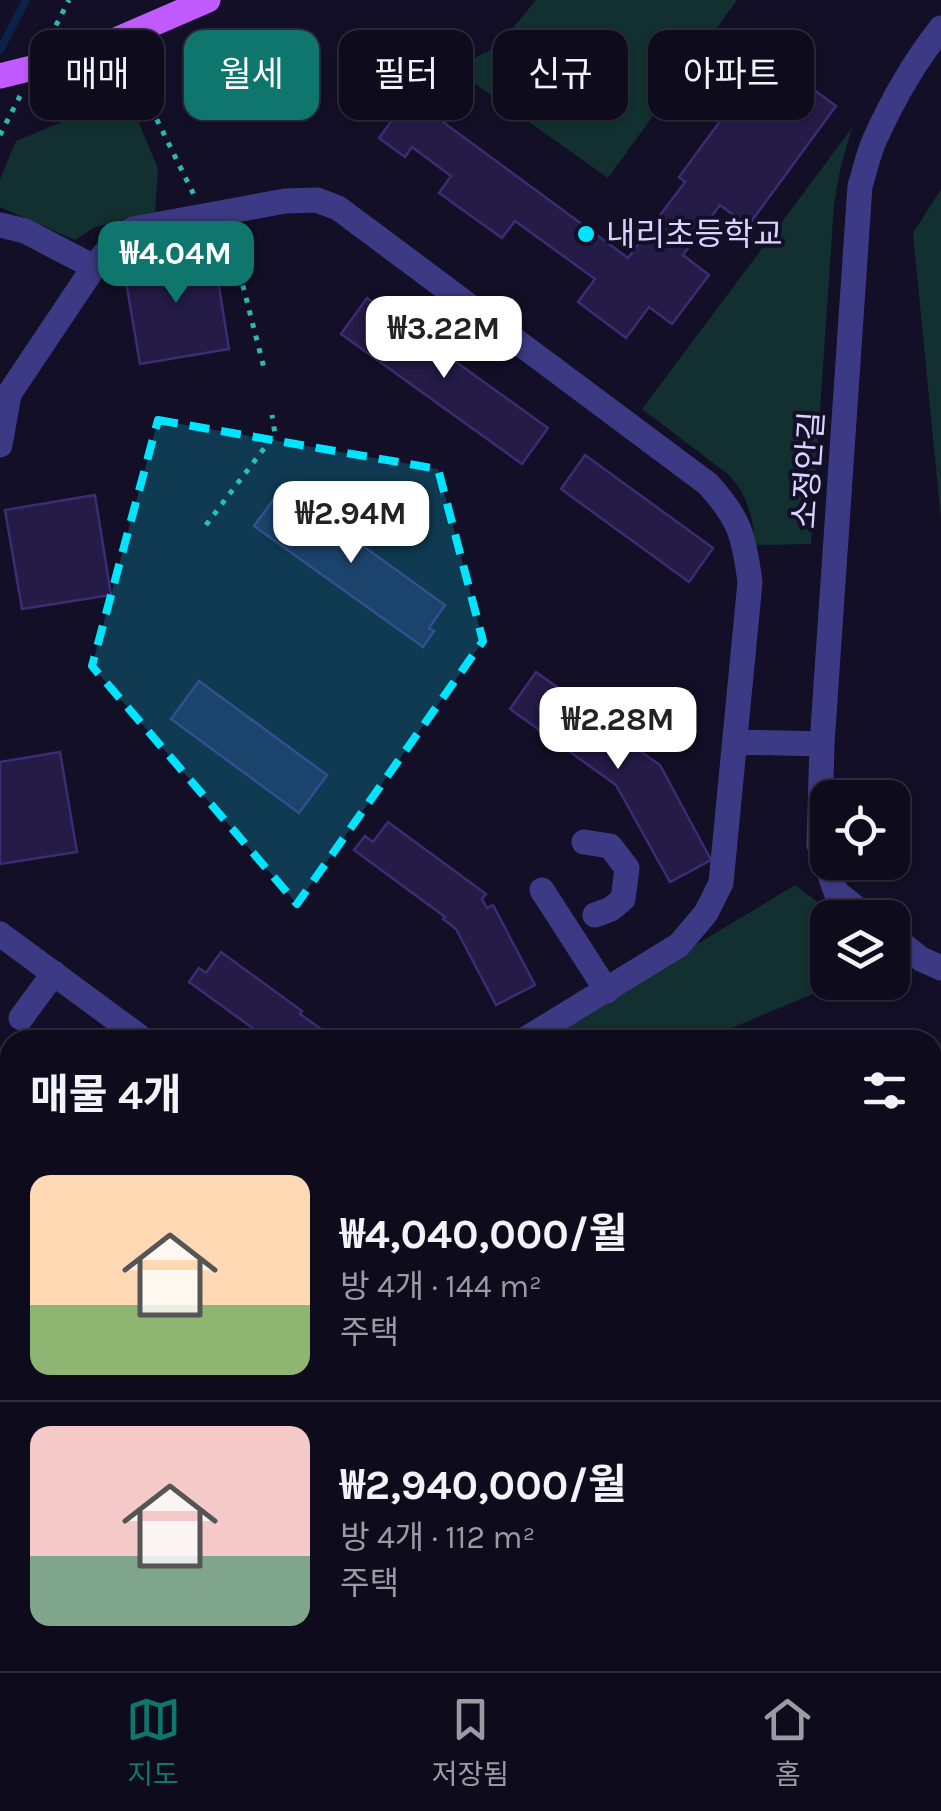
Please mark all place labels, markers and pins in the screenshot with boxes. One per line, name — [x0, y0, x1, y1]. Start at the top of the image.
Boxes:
place label: 내리초등학교 — [606, 216, 783, 253]
pin: ₩4.04M — [95, 221, 257, 306]
marker: 내리초등학교 — [575, 223, 597, 245]
pin: ₩3.22M — [363, 296, 525, 381]
pin: ₩2.94M — [270, 481, 432, 566]
pin: ₩2.28M — [537, 687, 699, 772]

